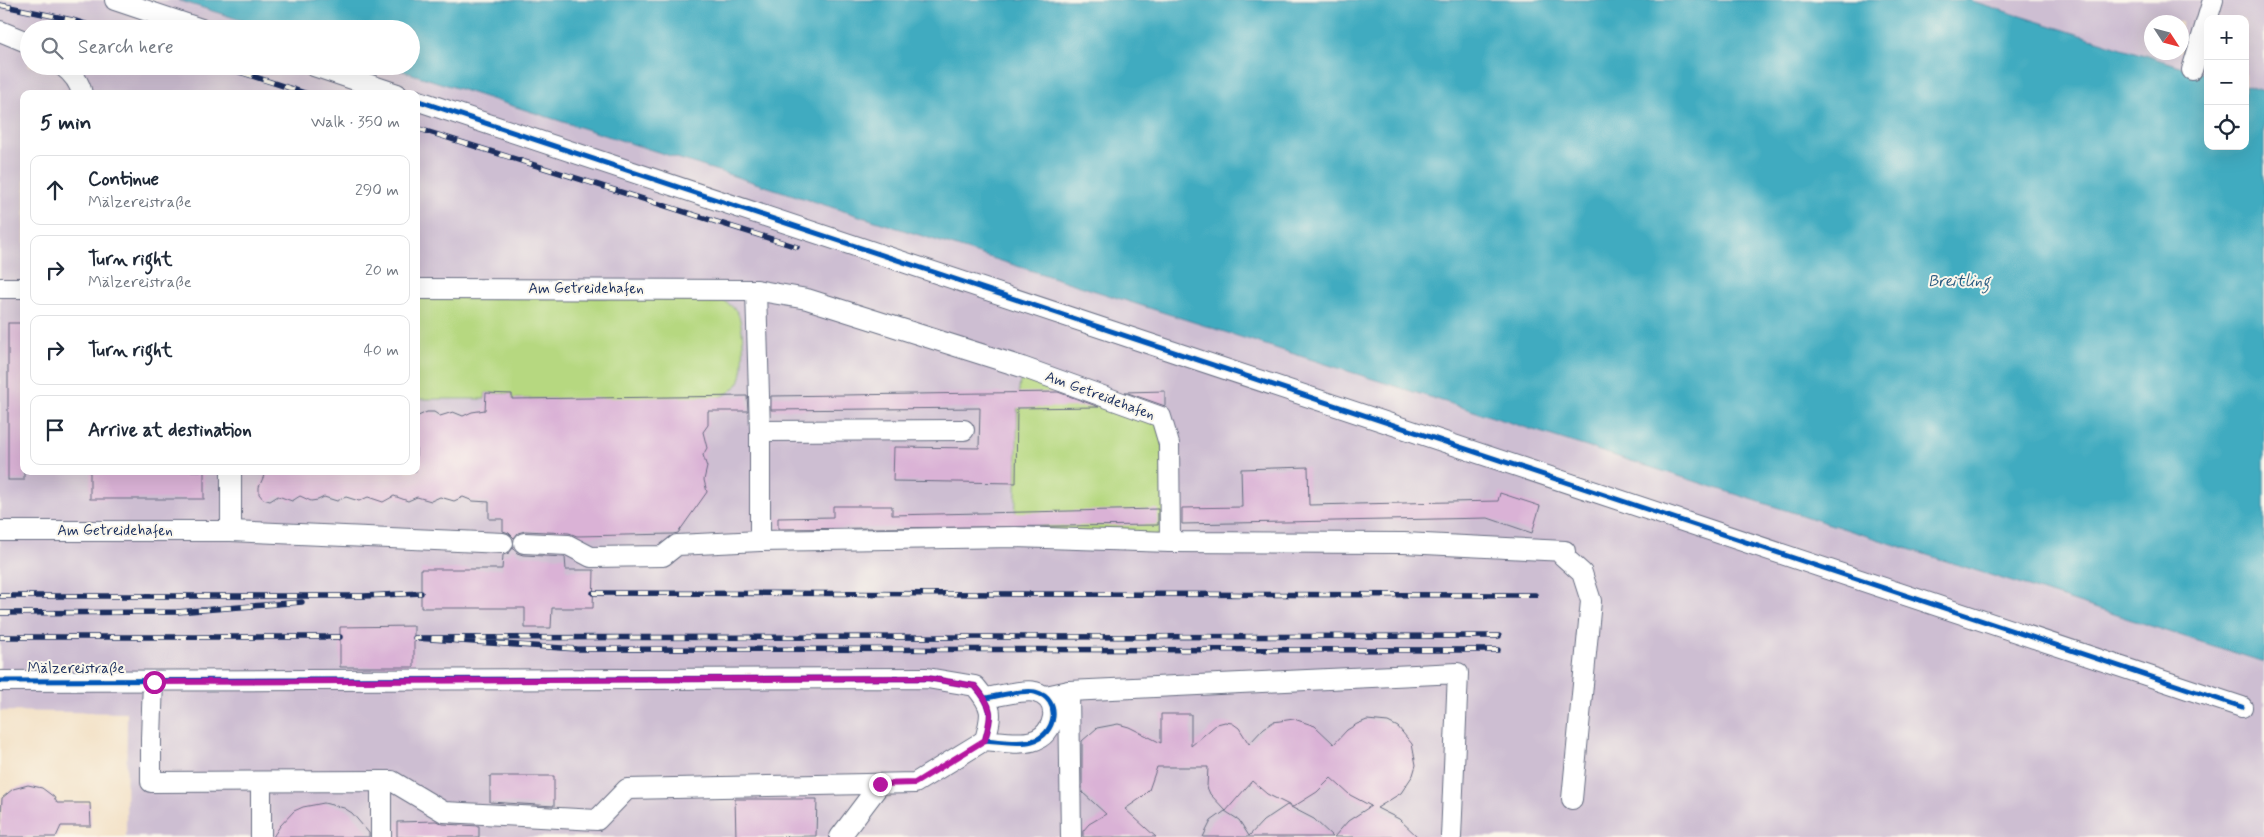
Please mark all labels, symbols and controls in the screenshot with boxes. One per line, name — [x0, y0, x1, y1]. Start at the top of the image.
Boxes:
north arrow — [2144, 15, 2189, 60]
map controls — [2204, 15, 2249, 150]
button: + — [2204, 15, 2249, 60]
search box — [20, 20, 420, 75]
icon: search — [38, 34, 66, 62]
text: Search here — [78, 35, 174, 60]
button: − — [2204, 60, 2249, 105]
button: locate — [2204, 105, 2249, 150]
text: 5 min — [40, 109, 92, 137]
text: Walk · 350 m — [311, 112, 400, 133]
text: Continue — [88, 167, 159, 192]
icon: ahead — [41, 176, 69, 204]
text: 290 m — [355, 180, 399, 201]
text: Mälzereistraße — [88, 192, 192, 213]
text: Turn right — [88, 247, 172, 272]
icon: right — [41, 256, 69, 284]
text: 20 m — [365, 260, 399, 281]
water label: Breitling — [1928, 271, 1991, 294]
text: Mälzereistraße — [88, 272, 192, 293]
street label: Am Getreidehafen — [528, 279, 644, 299]
icon: right — [41, 336, 69, 364]
text: Turn right — [88, 338, 172, 363]
text: 40 m — [363, 340, 399, 361]
street label: Am Getreidehafen — [1042, 367, 1158, 425]
icon: arrive — [41, 416, 69, 444]
text: Arrive at destination — [88, 418, 252, 443]
street label: Am Getreidehafen — [57, 521, 173, 541]
street label: Mälzereistraße — [27, 659, 125, 679]
route start — [143, 671, 166, 694]
route end — [869, 773, 892, 796]

